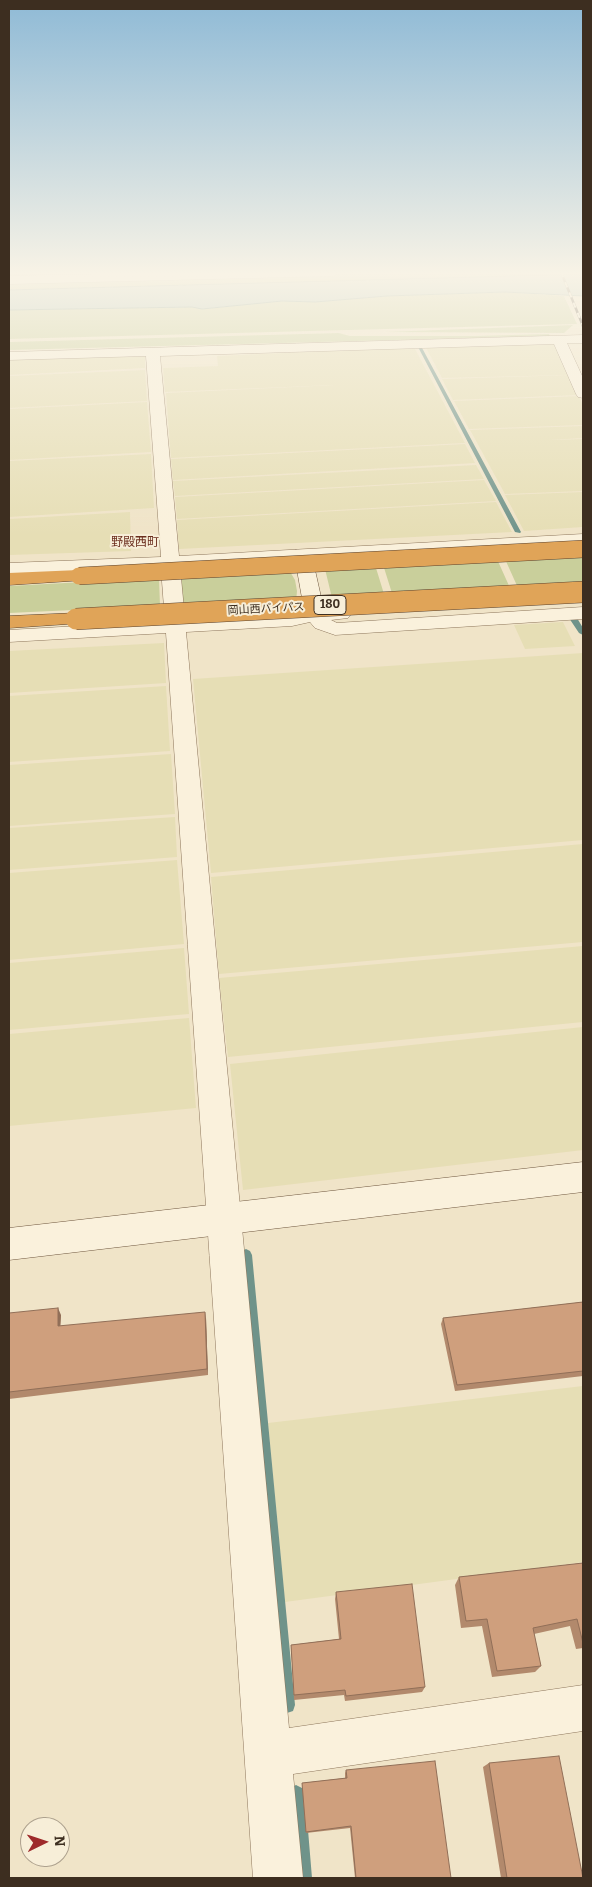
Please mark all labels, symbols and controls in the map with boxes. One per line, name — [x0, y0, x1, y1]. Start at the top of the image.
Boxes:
district label: 野殿西町 — [111, 536, 159, 550]
road number: 180 — [314, 596, 346, 614]
street label: 岡山西バイパス — [227, 600, 305, 618]
north arrow — [20, 1817, 70, 1867]
text: N — [51, 1835, 68, 1847]

